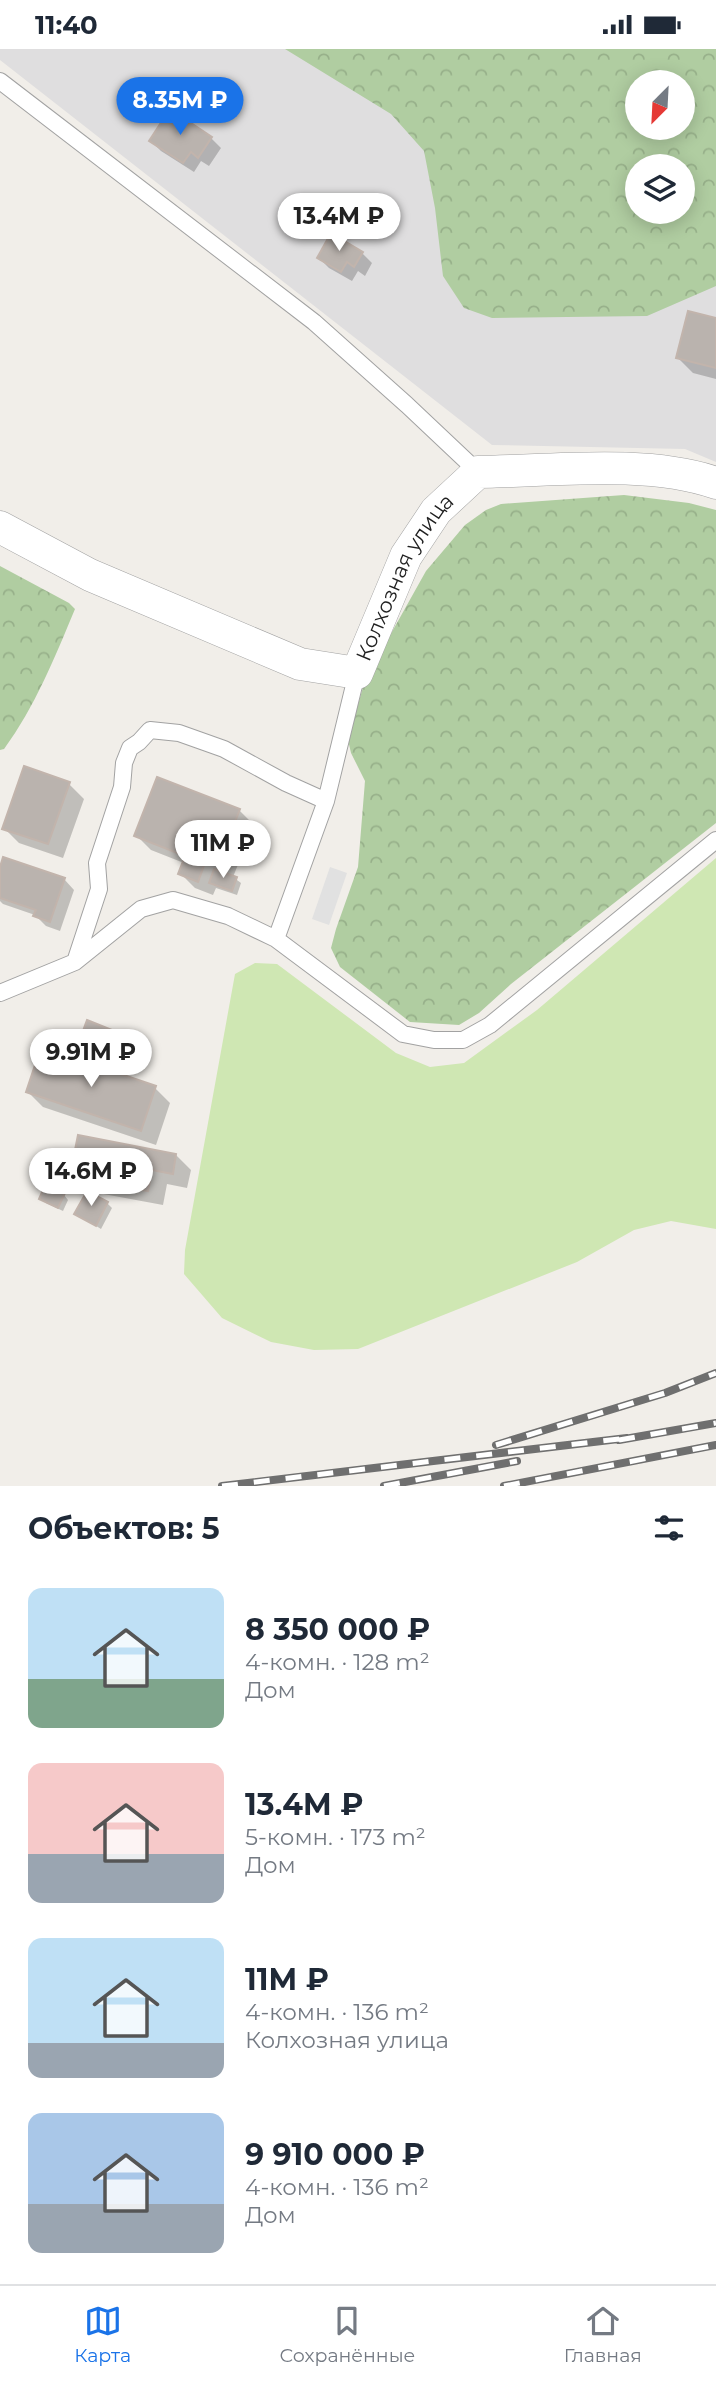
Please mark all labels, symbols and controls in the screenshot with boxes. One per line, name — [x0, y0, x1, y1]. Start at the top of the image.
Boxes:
text: 11:40 — [35, 9, 98, 41]
north arrow — [625, 70, 695, 140]
map controls — [625, 70, 695, 224]
pin: 8.35M ₽ — [115, 77, 245, 137]
text: 8.35M ₽ — [132, 86, 228, 114]
button: layers — [625, 154, 695, 224]
pin: 13.4M ₽ — [274, 193, 404, 253]
text: 13.4M ₽ — [294, 202, 384, 230]
street label: Колхозная улица — [350, 488, 458, 665]
pin: 11M ₽ — [174, 821, 272, 880]
text: 11M ₽ — [191, 829, 255, 857]
pin: 9.91M ₽ — [26, 1030, 156, 1089]
text: 9.91M ₽ — [46, 1038, 136, 1066]
pin: 14.6M ₽ — [26, 1149, 156, 1208]
text: 14.6M ₽ — [45, 1157, 137, 1185]
icon: filters — [650, 1509, 688, 1547]
text: Объектов: 5 — [28, 1510, 220, 1547]
text: 8 350 000 ₽ — [245, 1611, 430, 1648]
icon: home — [84, 1616, 168, 1700]
text: 4-комн. · 128 m² — [245, 1648, 430, 1676]
text: Дом — [245, 1676, 296, 1704]
text: 13.4M ₽ — [245, 1786, 363, 1823]
icon: home — [84, 1791, 168, 1875]
text: 5-комн. · 173 m² — [245, 1823, 426, 1851]
text: Дом — [245, 1851, 296, 1879]
text: 11M ₽ — [245, 1961, 329, 1998]
icon: home — [84, 1966, 168, 2050]
text: 4-комн. · 136 m² — [245, 1998, 429, 2026]
text: Колхозная улица — [245, 2026, 449, 2054]
text: 9 910 000 ₽ — [245, 2136, 425, 2173]
icon: home — [84, 2141, 168, 2225]
text: 4-комн. · 136 m² — [245, 2173, 429, 2201]
text: Дом — [245, 2201, 296, 2229]
tab: Карта — [74, 2302, 131, 2367]
tab: Сохранённые — [280, 2302, 415, 2367]
tab: Главная — [564, 2302, 642, 2367]

